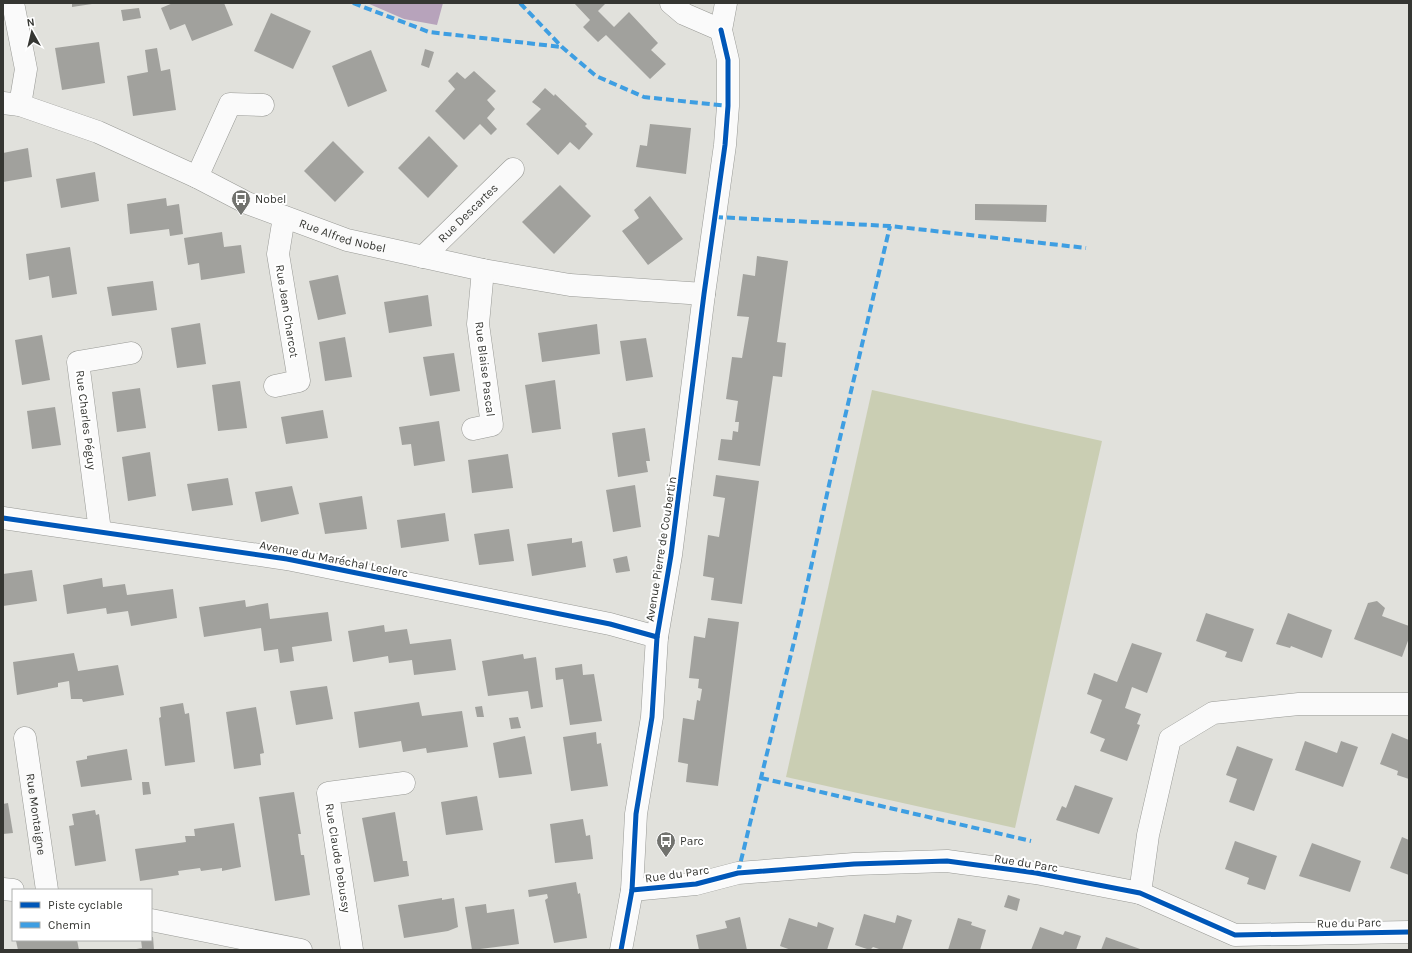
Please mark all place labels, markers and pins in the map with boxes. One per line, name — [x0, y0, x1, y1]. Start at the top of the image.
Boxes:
bus stop icon: Nobel — [230, 188, 252, 216]
place label: Nobel — [255, 192, 286, 206]
bus stop icon: Parc — [655, 830, 677, 858]
place label: Parc — [680, 834, 704, 848]

